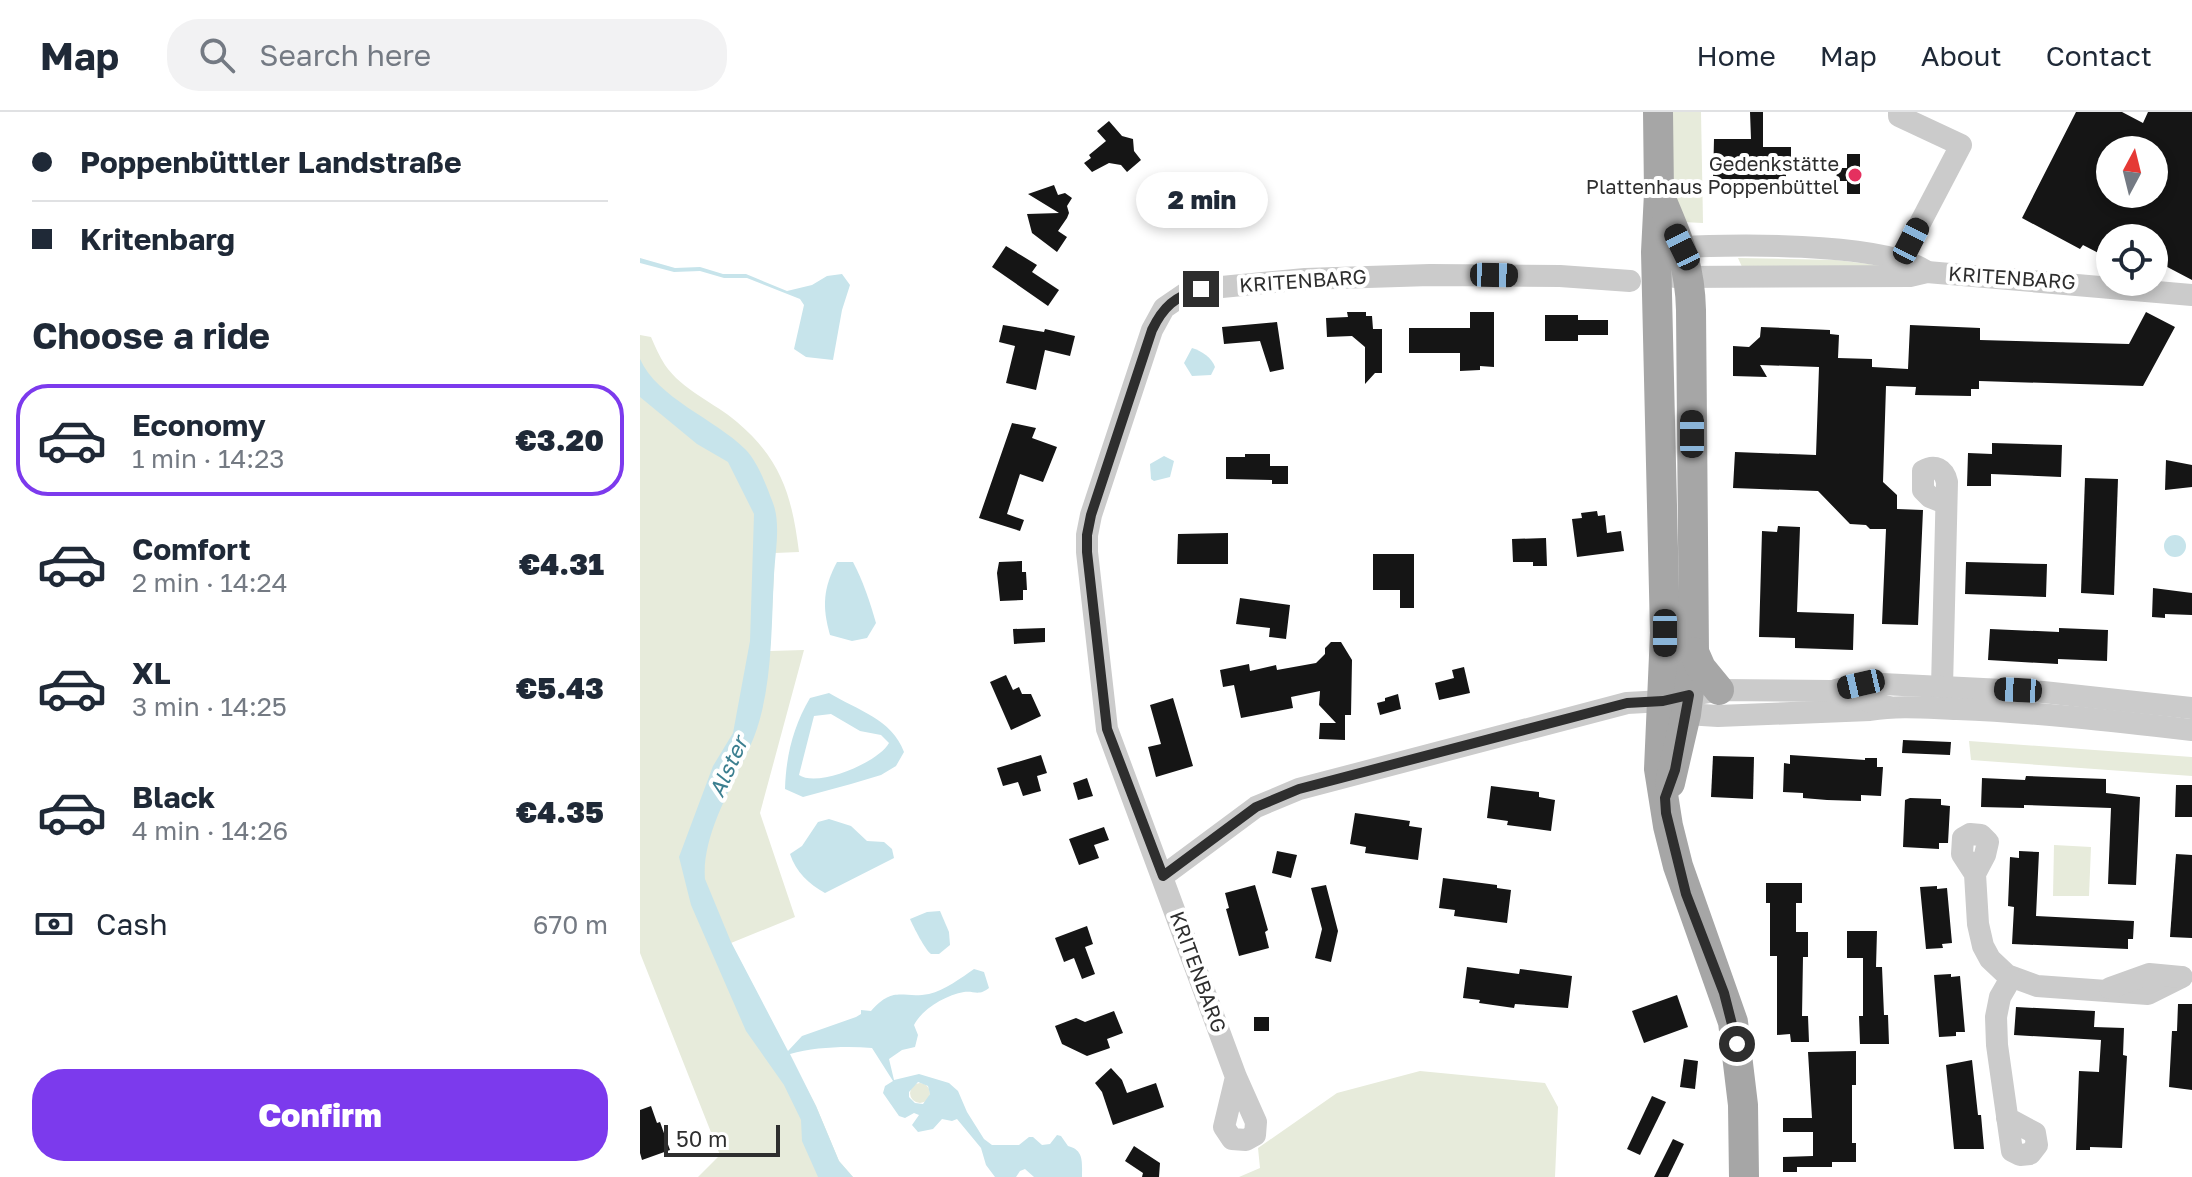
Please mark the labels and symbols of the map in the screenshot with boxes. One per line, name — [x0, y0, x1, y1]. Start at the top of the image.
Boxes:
north arrow — [2096, 136, 2168, 208]
place label: Gedenkstätte Plattenhaus Poppenbüttel — [1586, 151, 1839, 198]
marker: Gedenkstätte Plattenhaus Poppenbüttel — [1846, 166, 1864, 184]
callout: 2 min — [1135, 173, 1267, 229]
car — [1889, 214, 1933, 268]
car — [1661, 220, 1703, 274]
street label: KRITENBARG — [1948, 261, 2077, 293]
car — [1470, 263, 1518, 287]
street label: KRITENBARG — [1238, 264, 1367, 296]
route end — [1183, 271, 1219, 307]
car — [1680, 410, 1704, 458]
car — [1653, 609, 1677, 657]
car — [1835, 667, 1887, 701]
car — [1993, 677, 2043, 703]
water label: Alster — [702, 729, 754, 801]
street label: KRITENBARG — [1166, 908, 1232, 1036]
route start — [1719, 1026, 1755, 1062]
scale bar — [664, 1121, 780, 1157]

